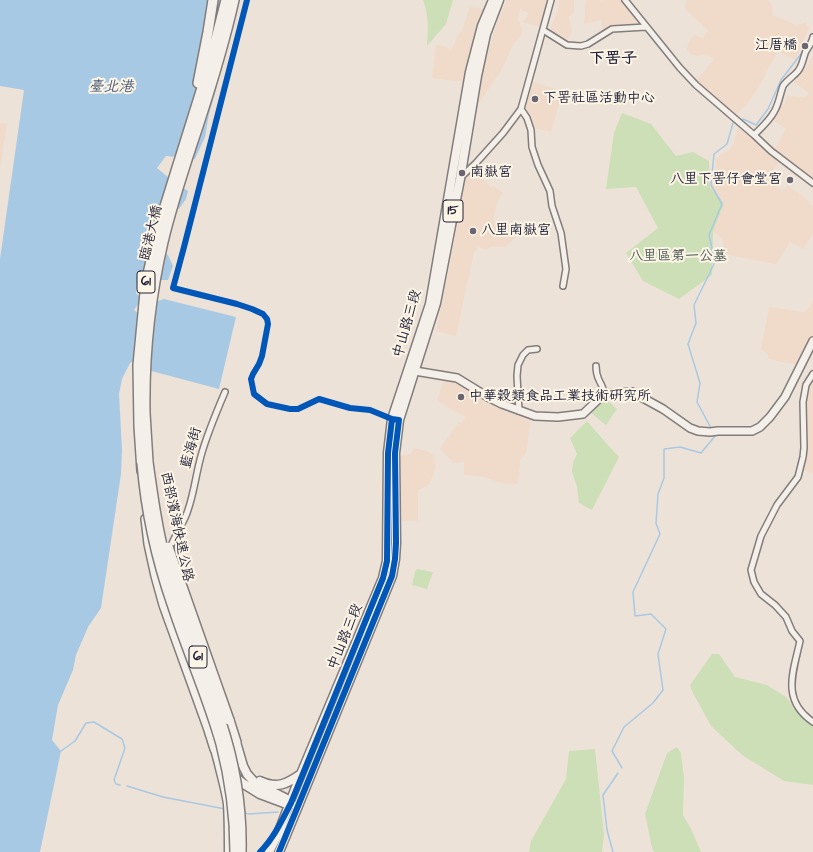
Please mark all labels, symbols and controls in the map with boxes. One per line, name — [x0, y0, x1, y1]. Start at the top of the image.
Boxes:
place label: 江厝橋 — [755, 38, 797, 54]
marker: 江厝橋 — [800, 41, 810, 51]
district label: 下罟子 — [589, 50, 637, 70]
water label: 臺北港 — [89, 79, 133, 97]
place label: 下罟社區活動中心 — [543, 91, 655, 107]
marker: 下罟社區活動中心 — [530, 94, 540, 104]
place label: 南嶽宮 — [470, 165, 512, 181]
marker: 南嶽宮 — [457, 168, 467, 178]
place label: 八里下罟仔會堂宮 — [670, 172, 782, 188]
marker: 八里下罟仔會堂宮 — [785, 175, 795, 185]
road number: 15 — [443, 200, 463, 222]
street label: 臨港大橋 — [138, 204, 166, 262]
place label: 八里南嶽宮 — [481, 223, 551, 239]
marker: 八里南嶽宮 — [468, 226, 478, 236]
park label: 八里區第一公墓 — [629, 249, 727, 265]
road number: 61 — [137, 271, 155, 293]
street label: 中山路三段 — [390, 288, 426, 360]
place label: 中華穀類食品工業技術研究所 — [469, 389, 651, 405]
marker: 中華穀類食品工業技術研究所 — [456, 392, 466, 402]
street label: 藍海街 — [178, 425, 206, 471]
street label: 西部濱海快速公路 — [156, 470, 196, 584]
street label: 中山路三段 — [325, 601, 367, 673]
road number: 61 — [189, 646, 207, 668]

